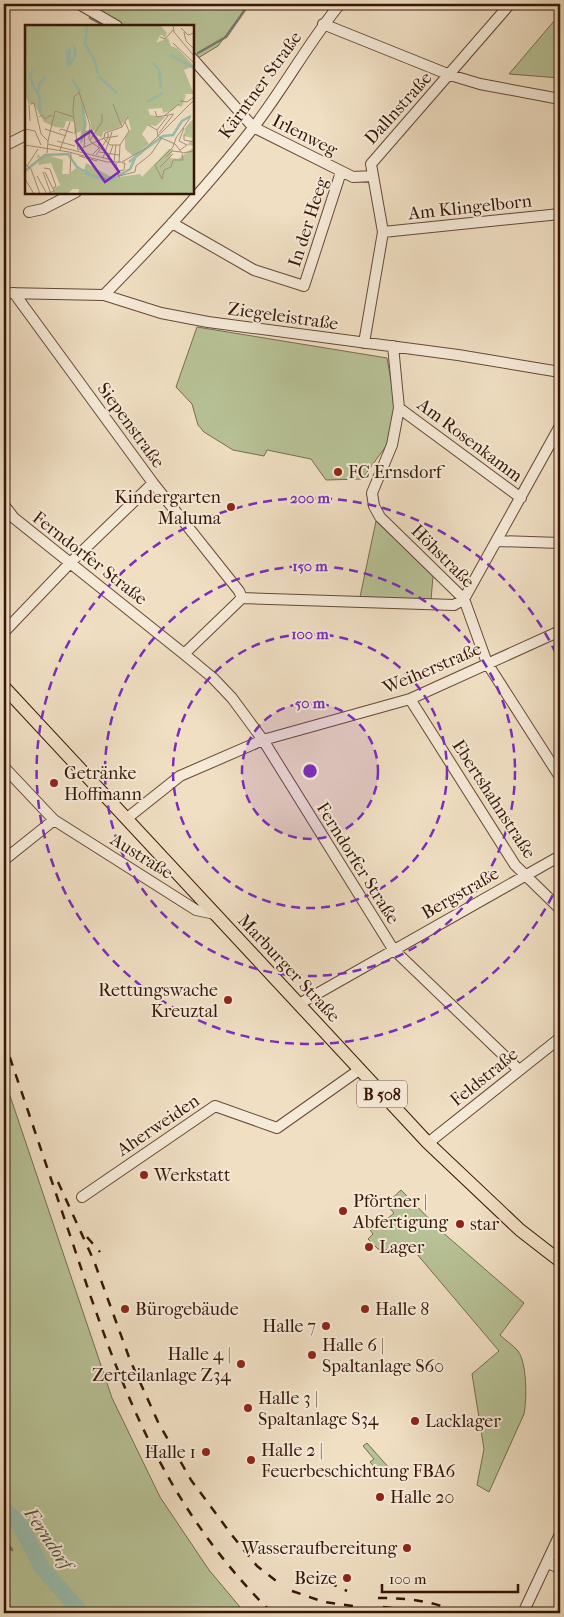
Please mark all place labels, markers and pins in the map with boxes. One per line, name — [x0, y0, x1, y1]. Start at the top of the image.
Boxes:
place label: FC Ernsdorf — [348, 462, 446, 483]
marker: FC Ernsdorf — [332, 466, 344, 478]
place label: Kindergarten Maluma — [114, 487, 222, 529]
marker: Kindergarten Maluma — [225, 501, 237, 513]
centre of rings — [301, 762, 319, 780]
place label: Getränke Hoffmann — [64, 763, 142, 805]
marker: Getränke Hoffmann — [48, 777, 60, 789]
place label: Rettungswache Kreuztal — [98, 980, 218, 1022]
marker: Rettungswache Kreuztal — [222, 994, 234, 1006]
place label: Werkstatt — [153, 1165, 231, 1186]
marker: Werkstatt — [138, 1169, 150, 1181]
place label: Pförtner | Abfertigung — [352, 1191, 449, 1233]
marker: Pförtner | Abfertigung — [337, 1205, 349, 1217]
place label: star — [470, 1214, 499, 1235]
marker: star — [454, 1218, 466, 1230]
place label: Lager — [379, 1237, 425, 1258]
marker: Lager — [363, 1241, 375, 1253]
place label: Bürogebäude — [135, 1299, 239, 1320]
place label: Halle 8 — [375, 1299, 429, 1320]
marker: Bürogebäude — [119, 1303, 131, 1315]
marker: Halle 8 — [359, 1303, 371, 1315]
place label: Halle 7 — [262, 1316, 316, 1337]
marker: Halle 7 — [320, 1320, 332, 1332]
place label: Halle 6 | Spaltanlage S60 — [322, 1335, 444, 1377]
place label: Halle 4 | Zerteilanlage Z34 — [92, 1344, 231, 1386]
marker: Halle 6 | Spaltanlage S60 — [306, 1349, 318, 1361]
marker: Halle 4 | Zerteilanlage Z34 — [235, 1358, 247, 1370]
place label: Halle 3 | Spaltanlage S34 — [258, 1388, 379, 1430]
marker: Halle 3 | Spaltanlage S34 — [242, 1402, 254, 1414]
place label: Lacklager — [425, 1411, 501, 1432]
marker: Lacklager — [409, 1415, 421, 1427]
place label: Halle 2 | Feuerbeschichtung FBA6 — [261, 1440, 456, 1482]
place label: Halle 1 — [144, 1442, 196, 1463]
marker: Halle 1 — [200, 1446, 212, 1458]
marker: Halle 2 | Feuerbeschichtung FBA6 — [245, 1454, 257, 1466]
place label: Halle 20 — [390, 1487, 454, 1508]
marker: Halle 20 — [374, 1491, 386, 1503]
place label: Wasseraufbereitung — [240, 1538, 397, 1559]
marker: Wasseraufbereitung — [401, 1542, 413, 1554]
place label: Beize — [294, 1568, 337, 1589]
marker: Beize — [341, 1572, 353, 1584]

